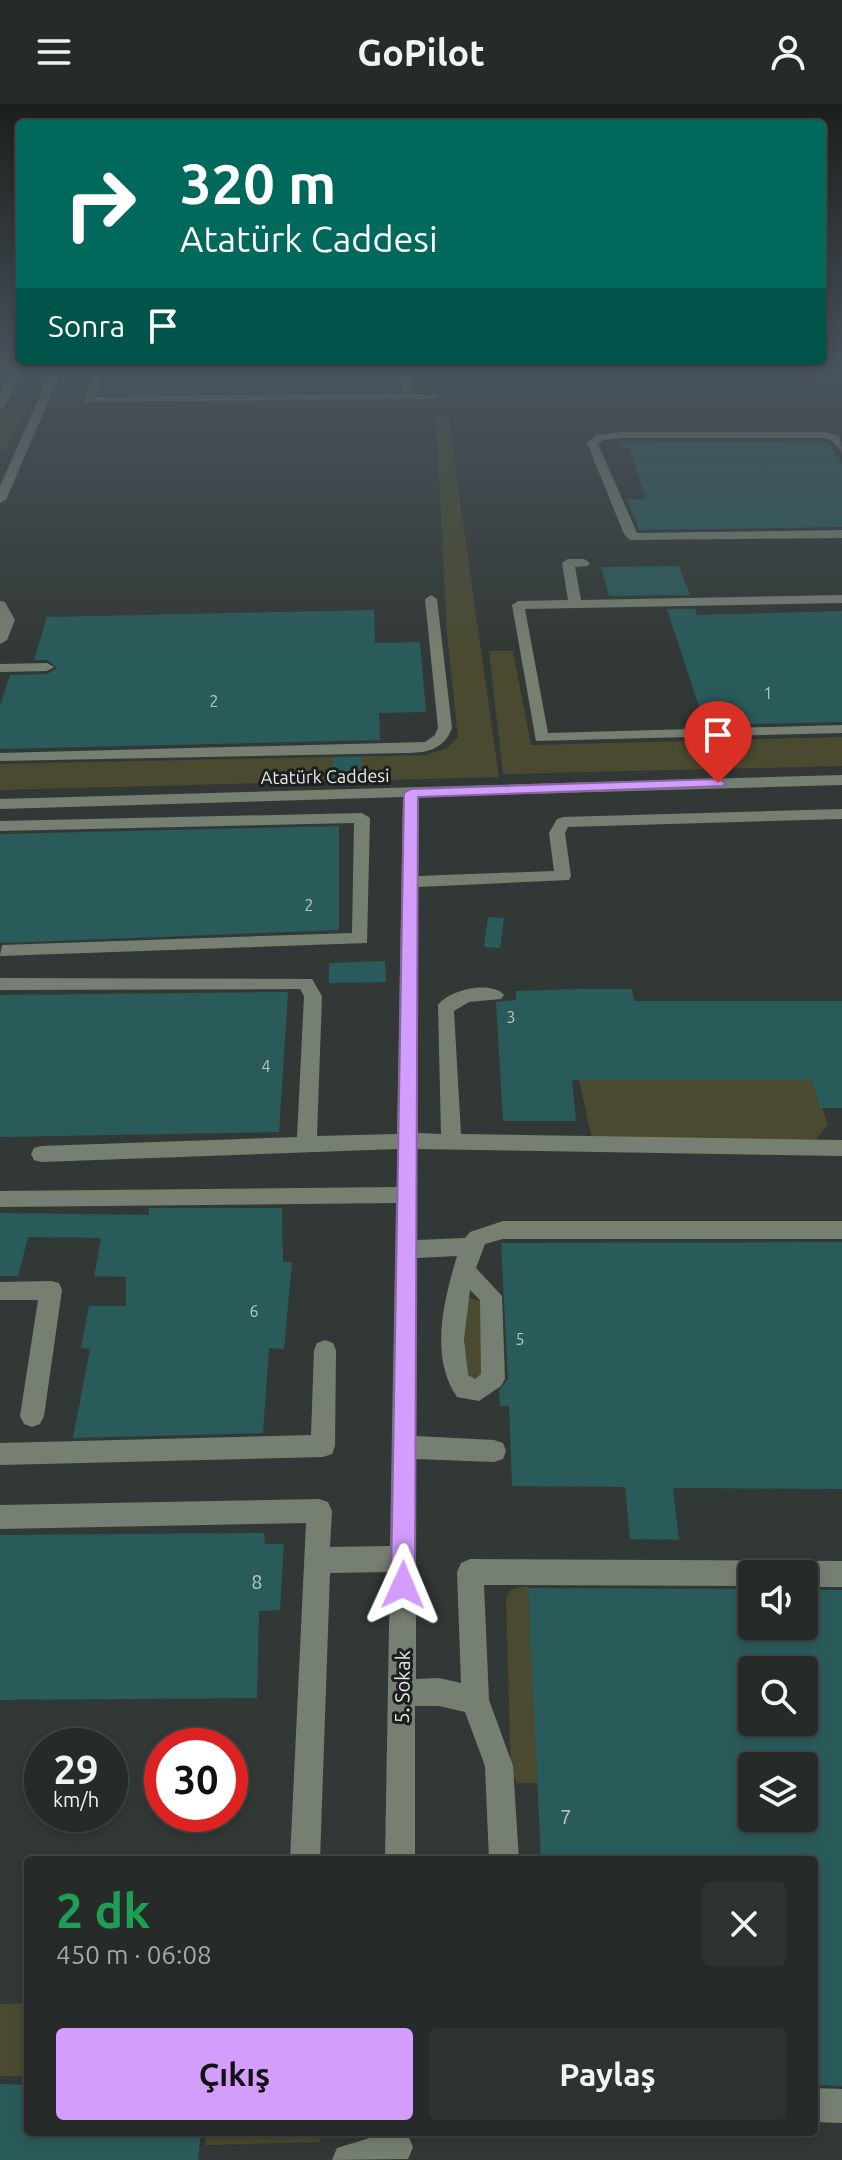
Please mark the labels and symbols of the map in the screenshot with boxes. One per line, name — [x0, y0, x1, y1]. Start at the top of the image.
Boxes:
house number: 1 — [763, 684, 773, 702]
house number: 2 — [209, 692, 219, 710]
pin — [684, 701, 752, 783]
street label: Atatürk Caddesi — [260, 765, 390, 787]
house number: 2 — [304, 896, 314, 914]
house number: 3 — [506, 1008, 516, 1026]
house number: 4 — [261, 1057, 271, 1075]
house number: 6 — [249, 1302, 259, 1320]
house number: 5 — [515, 1330, 525, 1348]
position arrow — [361, 1543, 445, 1627]
house number: 8 — [251, 1570, 263, 1593]
street label: 5. Sokak — [390, 1650, 414, 1724]
speed limit sign: 30 — [144, 1728, 248, 1832]
house number: 7 — [560, 1805, 572, 1828]

